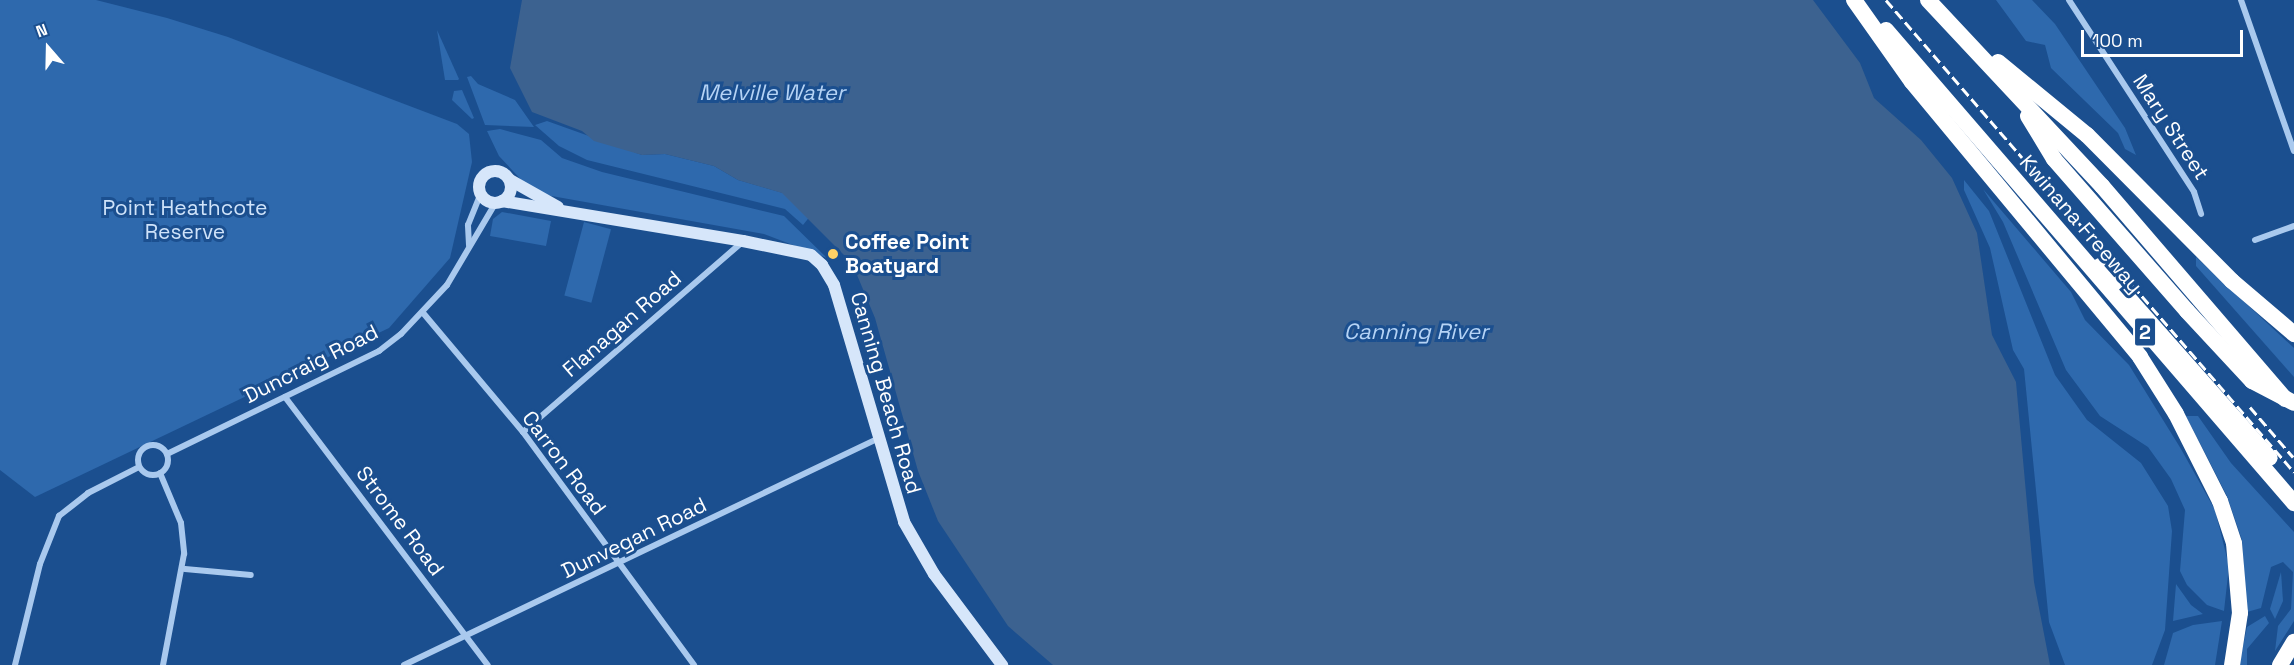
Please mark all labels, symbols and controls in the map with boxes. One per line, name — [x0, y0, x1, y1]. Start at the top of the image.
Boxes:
north arrow — [18, 18, 78, 78]
scale bar — [2084, 18, 2246, 56]
text: N — [33, 19, 50, 42]
text: 100 m — [2092, 29, 2143, 52]
street label: Mary Street — [2128, 70, 2214, 184]
water label: Melville Water — [699, 80, 845, 106]
street label: Kwinana Freeway — [2014, 150, 2148, 298]
park label: Point Heathcote Reserve — [102, 195, 268, 245]
place label: Coffee Point Boatyard — [845, 229, 969, 279]
marker: Coffee Point Boatyard — [826, 247, 840, 261]
street label: Flanagan Road — [558, 266, 686, 382]
street label: Canning Beach Road — [845, 289, 927, 497]
road number: 2 — [2133, 315, 2157, 349]
street label: Duncraig Road — [240, 319, 382, 409]
water label: Canning River — [1344, 319, 1488, 345]
street label: Carron Road — [517, 406, 611, 520]
street label: Strome Road — [351, 461, 449, 581]
street label: Dunvegan Road — [557, 492, 711, 584]

